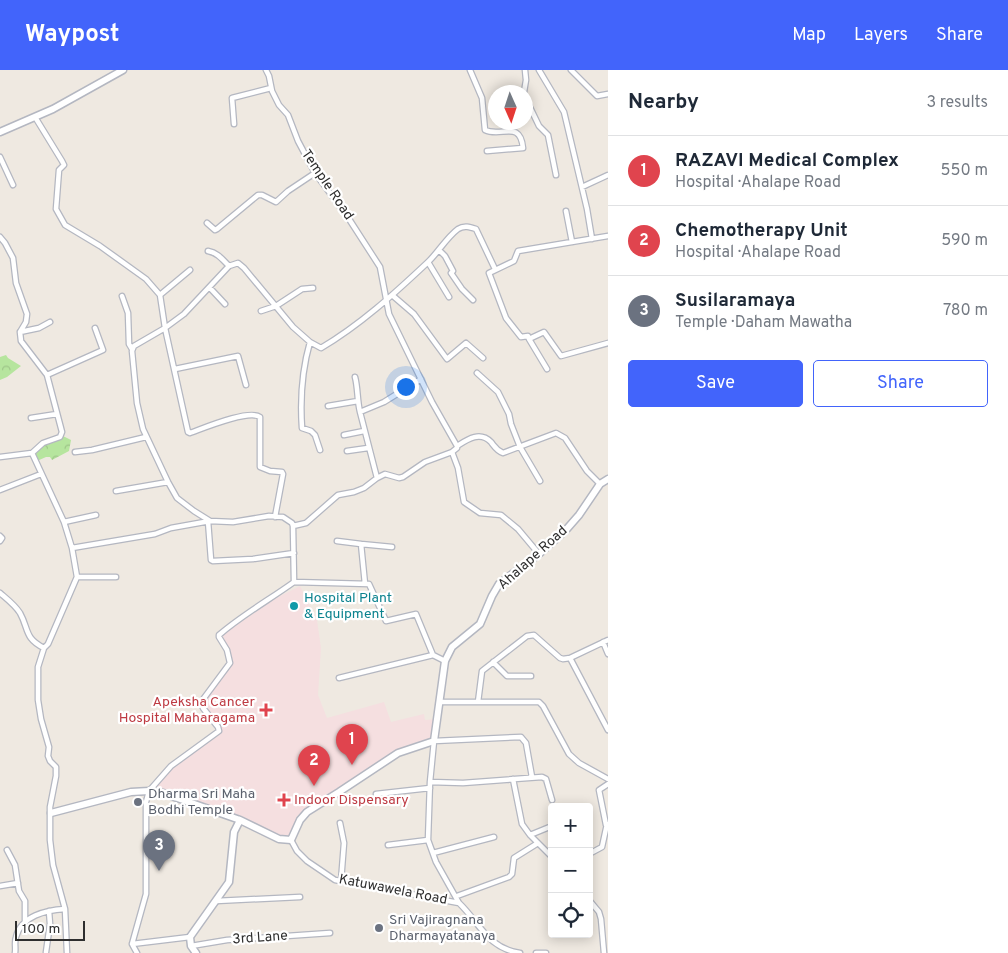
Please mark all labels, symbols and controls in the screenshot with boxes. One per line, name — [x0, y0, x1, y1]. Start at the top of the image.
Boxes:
text: Waypost — [25, 20, 119, 50]
text: Map — [792, 24, 826, 47]
text: Layers — [854, 24, 908, 47]
text: Share — [936, 24, 983, 47]
north arrow — [488, 85, 533, 130]
text: Nearby — [628, 89, 699, 116]
text: 3 results — [926, 93, 988, 113]
street label: Temple Road — [297, 146, 357, 224]
text: RAZAVI Medical Complex — [675, 149, 899, 173]
text: 1 — [641, 161, 647, 181]
text: 550 m — [941, 161, 988, 181]
text: Hospital · Ahalape Road — [675, 173, 841, 193]
text: Chemotherapy Unit — [675, 219, 848, 243]
text: 2 — [639, 231, 649, 251]
text: 590 m — [941, 231, 988, 251]
text: Hospital · Ahalape Road — [675, 243, 841, 263]
text: Susilaramaya — [675, 289, 795, 313]
text: 3 — [639, 301, 649, 321]
text: 780 m — [943, 301, 988, 321]
text: Temple · Daham Mawatha — [675, 313, 852, 333]
button: Save — [628, 360, 803, 407]
button: Share — [813, 360, 988, 407]
your location — [393, 374, 419, 400]
street label: Ahalape Road — [495, 522, 571, 594]
place label: Hospital Plant & Equipment — [304, 590, 392, 623]
marker: Hospital Plant & Equipment — [288, 600, 300, 612]
place label: Apeksha Cancer Hospital Maharagama — [119, 694, 256, 727]
marker: Apeksha Cancer Hospital Maharagama — [259, 703, 273, 717]
pin: 1 — [336, 724, 368, 765]
pin: 2 — [298, 745, 330, 786]
place label: Dharma Sri Maha Bodhi Temple — [148, 786, 255, 819]
place label: Indoor Dispensary — [294, 792, 409, 809]
marker: Indoor Dispensary — [278, 794, 290, 806]
marker: Dharma Sri Maha Bodhi Temple — [132, 796, 144, 808]
map controls — [548, 803, 593, 938]
button: + — [548, 803, 593, 848]
pin: 3 — [143, 830, 175, 871]
button: − — [548, 848, 593, 893]
street label: Katuwawela Road — [337, 871, 449, 909]
button: locate — [548, 893, 593, 938]
place label: Sri Vajiragnana Dharmayatanaya — [389, 912, 495, 945]
scale bar — [15, 918, 85, 941]
text: 100 m — [22, 921, 60, 938]
marker: Sri Vajiragnana Dharmayatanaya — [373, 922, 385, 934]
street label: 3rd Lane — [232, 928, 288, 948]

